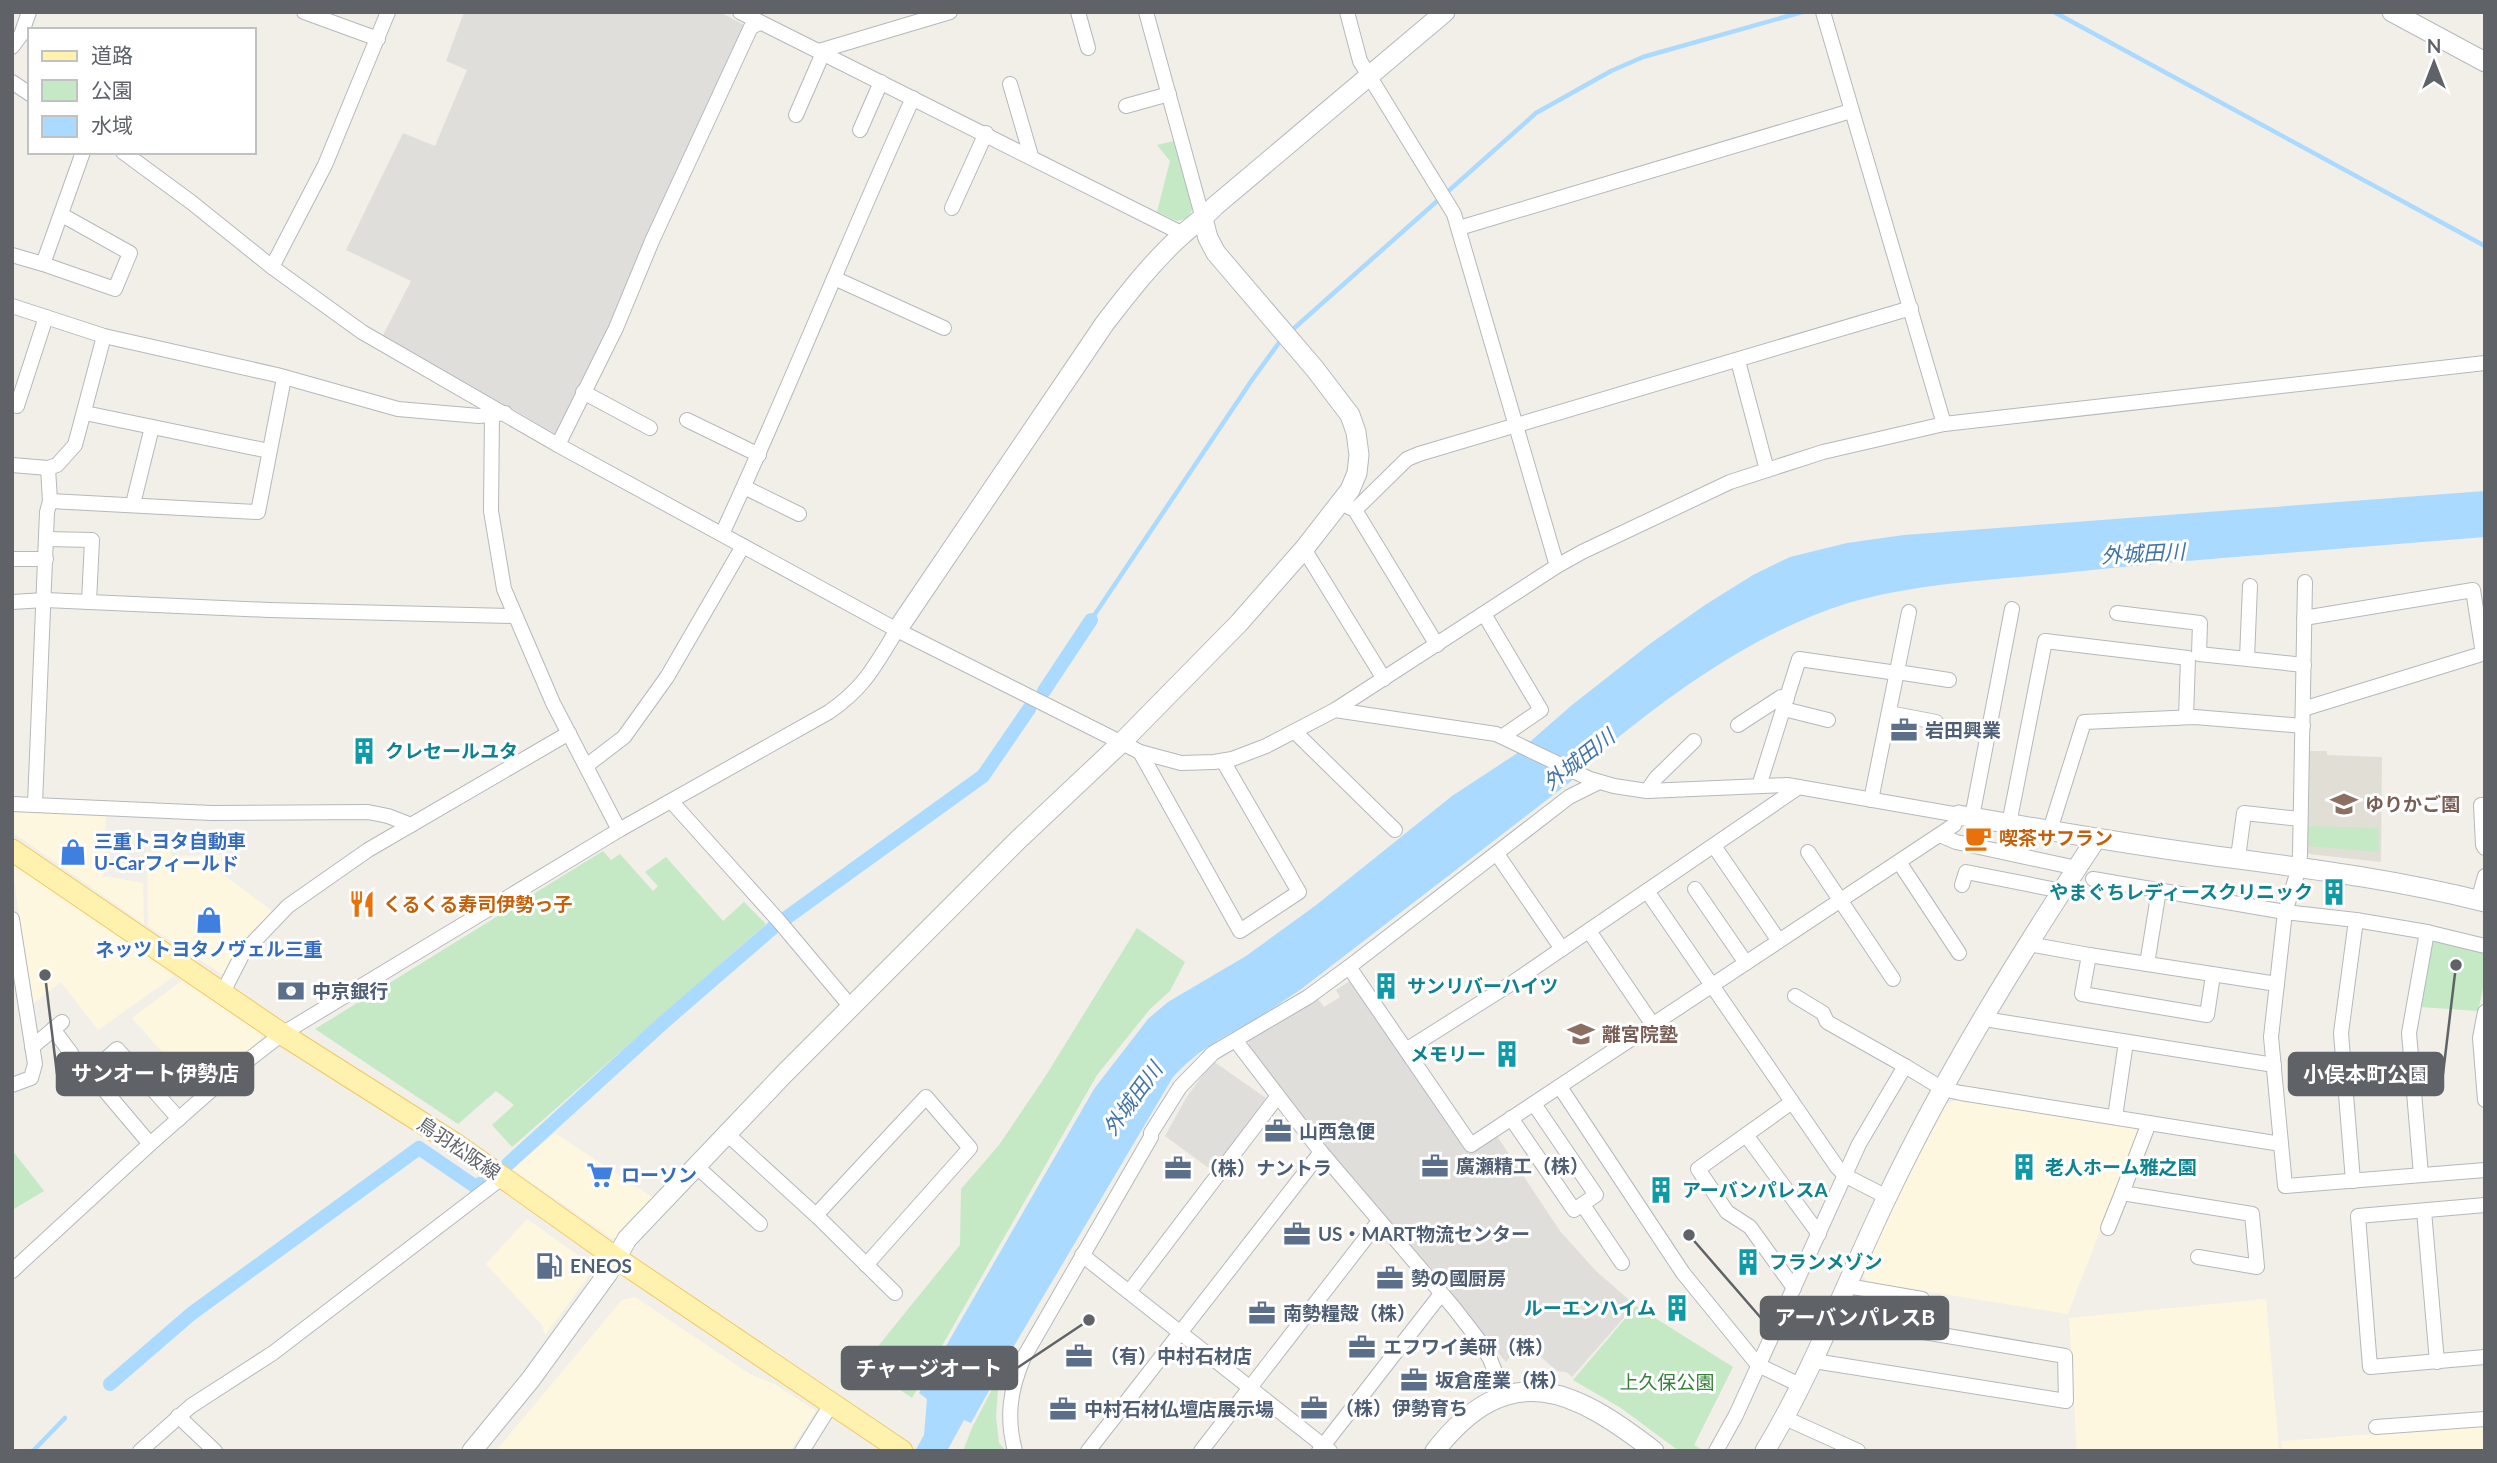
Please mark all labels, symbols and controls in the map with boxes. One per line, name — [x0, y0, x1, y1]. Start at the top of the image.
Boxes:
legend — [28, 28, 256, 154]
north arrow — [2399, 28, 2469, 98]
text: N — [2427, 34, 2441, 57]
text: 道路 — [91, 42, 133, 67]
text: 公園 — [91, 77, 133, 102]
text: 水域 — [91, 112, 133, 137]
water label: 外城田川 — [2100, 538, 2188, 567]
office icon: 岩田興業 — [1889, 715, 1919, 745]
place label: 岩田興業 — [1925, 718, 2001, 741]
water label: 外城田川 — [1537, 722, 1620, 795]
building icon: クレセールユタ — [349, 736, 379, 766]
place label: クレセールユタ — [385, 739, 518, 762]
school or university icon: ゆりかご園 — [2329, 789, 2359, 819]
place label: ゆりかご園 — [2365, 792, 2460, 815]
cafe icon: 喫茶サフラン — [1963, 823, 1993, 853]
place label: 喫茶サフラン — [1999, 826, 2113, 849]
place label: 三重トヨタ自動車 U-Carフィールド — [94, 829, 246, 874]
shop icon: 三重トヨタ自動車 U-Carフィールド — [58, 837, 88, 867]
building icon: やまぐちレディースクリニック — [2319, 877, 2349, 907]
place label: やまぐちレディースクリニック — [2049, 880, 2313, 903]
restaurant icon: くるくる寿司伊勢っ子 — [347, 889, 377, 919]
place label: くるくる寿司伊勢っ子 — [383, 892, 572, 915]
shop icon: ネッツトヨタノヴェル三重 — [194, 905, 224, 935]
place label: ネッツトヨタノヴェル三重 — [95, 937, 323, 960]
building icon: サンリバーハイツ — [1371, 971, 1401, 1001]
place label: サンリバーハイツ — [1407, 974, 1558, 997]
bank icon: 中京銀行 — [276, 976, 306, 1006]
place label: 中京銀行 — [312, 979, 388, 1002]
school or university icon: 離宮院塾 — [1566, 1019, 1596, 1049]
place label: 離宮院塾 — [1602, 1022, 1678, 1045]
building icon: メモリー — [1492, 1039, 1522, 1069]
place label: メモリー — [1410, 1042, 1486, 1065]
callout: サンオート伊勢店 — [57, 1053, 253, 1095]
callout: 小俣本町公園 — [2289, 1053, 2443, 1095]
water label: 外城田川 — [1097, 1055, 1168, 1139]
text: サンオート伊勢店 — [71, 1060, 239, 1085]
text: 小俣本町公園 — [2303, 1061, 2429, 1086]
street label: 鳥羽松阪線 — [413, 1111, 505, 1184]
office icon: 山西急便 — [1263, 1116, 1293, 1146]
place label: 山西急便 — [1299, 1119, 1375, 1142]
office icon: 廣瀬精工（株） — [1420, 1151, 1450, 1181]
building icon: 老人ホーム雅之園 — [2009, 1152, 2039, 1182]
office icon: （株）ナントラ — [1163, 1153, 1193, 1183]
place label: 廣瀬精工（株） — [1456, 1154, 1589, 1177]
place label: 老人ホーム雅之園 — [2045, 1155, 2196, 1178]
place label: （株）ナントラ — [1199, 1156, 1332, 1179]
supermarket icon: ローソン — [585, 1160, 615, 1190]
place label: ローソン — [621, 1163, 697, 1186]
building icon: アーバンパレスA — [1646, 1175, 1676, 1205]
place label: アーバンパレスA — [1682, 1178, 1829, 1201]
office icon: US・MART物流センター — [1282, 1219, 1312, 1249]
place label: US・MART物流センター — [1318, 1222, 1530, 1245]
building icon: フランメゾン — [1733, 1247, 1763, 1277]
place label: フランメゾン — [1769, 1250, 1882, 1273]
fuel station icon: ENEOS — [534, 1251, 564, 1281]
place label: ENEOS — [570, 1254, 632, 1277]
office icon: 勢の國厨房 — [1375, 1263, 1405, 1293]
place label: 勢の國厨房 — [1411, 1266, 1506, 1289]
building icon: ルーエンハイム — [1662, 1293, 1692, 1323]
place label: ルーエンハイム — [1524, 1296, 1656, 1319]
callout: アーバンパレスB — [1761, 1297, 1948, 1339]
office icon: 南勢糧殻（株） — [1247, 1298, 1277, 1328]
place label: 南勢糧殻（株） — [1283, 1301, 1416, 1324]
text: アーバンパレスB — [1775, 1304, 1935, 1329]
office icon: エフワイ美研（株） — [1347, 1332, 1377, 1362]
place label: エフワイ美研（株） — [1383, 1335, 1554, 1358]
office icon: （有）中村石材店 — [1064, 1341, 1094, 1371]
place label: （有）中村石材店 — [1100, 1344, 1252, 1367]
callout: チャージオート — [842, 1347, 1017, 1389]
text: チャージオート — [856, 1355, 1002, 1380]
office icon: 坂倉産業（株） — [1399, 1365, 1429, 1395]
place label: 坂倉産業（株） — [1435, 1368, 1568, 1391]
park label: 上久保公園 — [1619, 1370, 1715, 1393]
office icon: （株）伊勢育ち — [1299, 1393, 1329, 1423]
office icon: 中村石材仏壇店展示場 — [1048, 1394, 1078, 1424]
place label: （株）伊勢育ち — [1335, 1396, 1468, 1419]
place label: 中村石材仏壇店展示場 — [1084, 1397, 1274, 1420]

